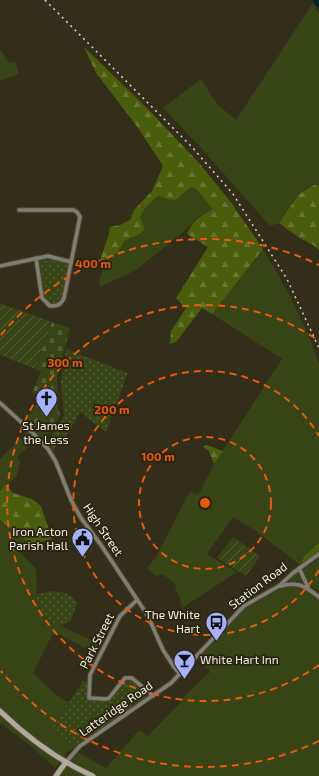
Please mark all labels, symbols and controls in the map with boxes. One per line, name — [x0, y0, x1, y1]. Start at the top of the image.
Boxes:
text: 400 m — [75, 256, 111, 270]
text: 300 m — [47, 355, 83, 369]
church icon: St James the Less — [33, 386, 59, 419]
text: 200 m — [94, 402, 130, 416]
place label: St James the Less — [22, 418, 70, 446]
text: 100 m — [141, 449, 175, 463]
centre of rings — [198, 496, 212, 510]
street label: High Street — [81, 500, 127, 559]
place label: Iron Acton Parish Hall — [9, 524, 68, 552]
public building icon: Iron Acton Parish Hall — [70, 526, 96, 559]
street label: Station Road — [225, 559, 289, 612]
place label: The White Hart — [145, 607, 200, 635]
bus stop icon: The White Hart — [203, 609, 229, 642]
street label: Park Street — [76, 610, 116, 671]
bar icon: White Hart Inn — [172, 647, 198, 680]
place label: White Hart Inn — [200, 652, 279, 666]
street label: Latteridge Road — [76, 678, 155, 739]

